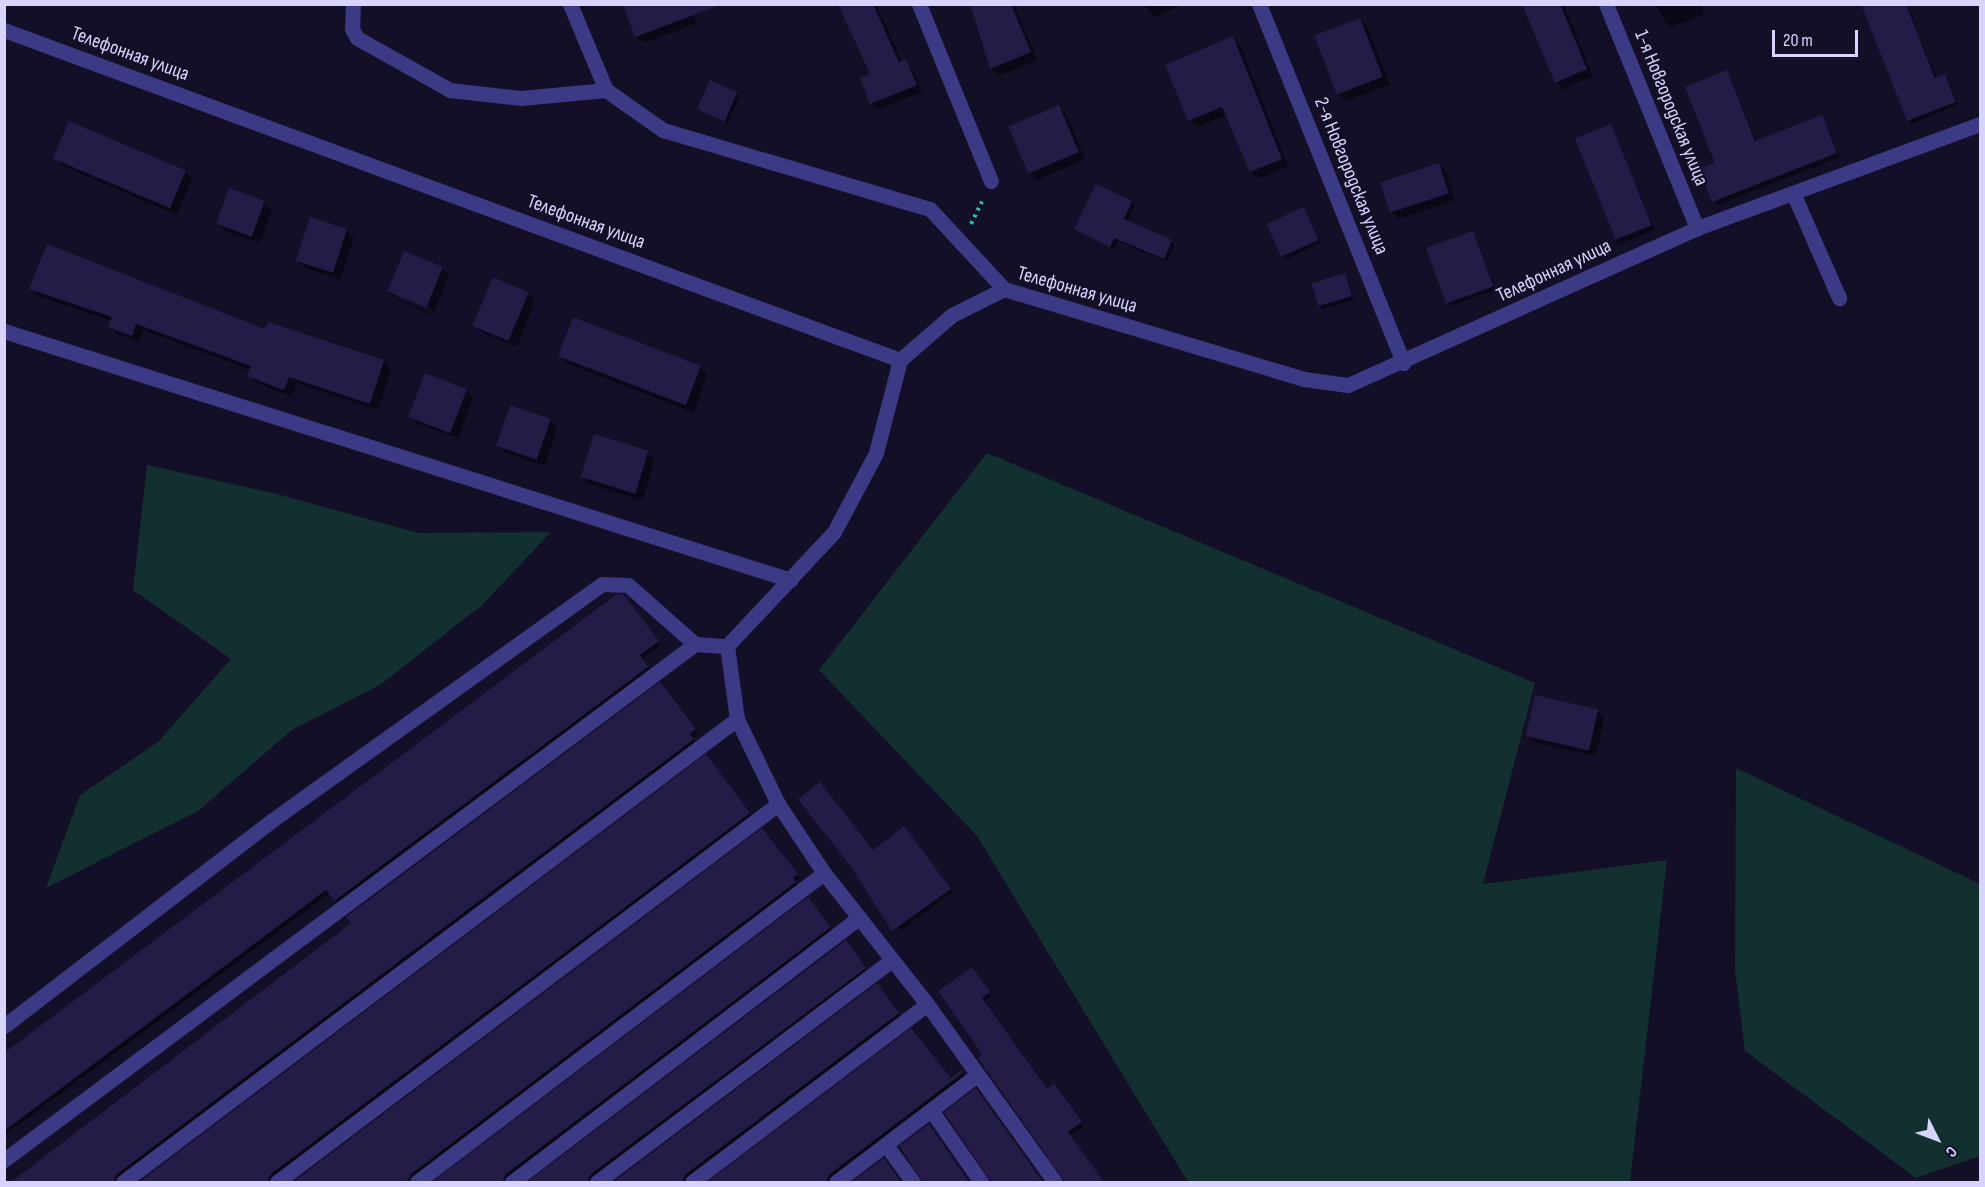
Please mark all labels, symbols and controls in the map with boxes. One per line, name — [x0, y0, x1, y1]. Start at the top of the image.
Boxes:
scale bar — [1775, 18, 1860, 56]
street label: Телефонная улица — [68, 22, 192, 86]
street label: 1-я Новгородская улица — [1629, 27, 1713, 189]
text: 20 m — [1783, 30, 1813, 51]
street label: 2-я Новгородская улица — [1309, 94, 1393, 258]
street label: Телефонная улица — [524, 190, 648, 254]
street label: Телефонная улица — [1493, 234, 1615, 308]
street label: Телефонная улица — [1014, 261, 1140, 319]
north arrow — [1907, 1109, 1967, 1169]
text: С — [1941, 1142, 1961, 1161]

